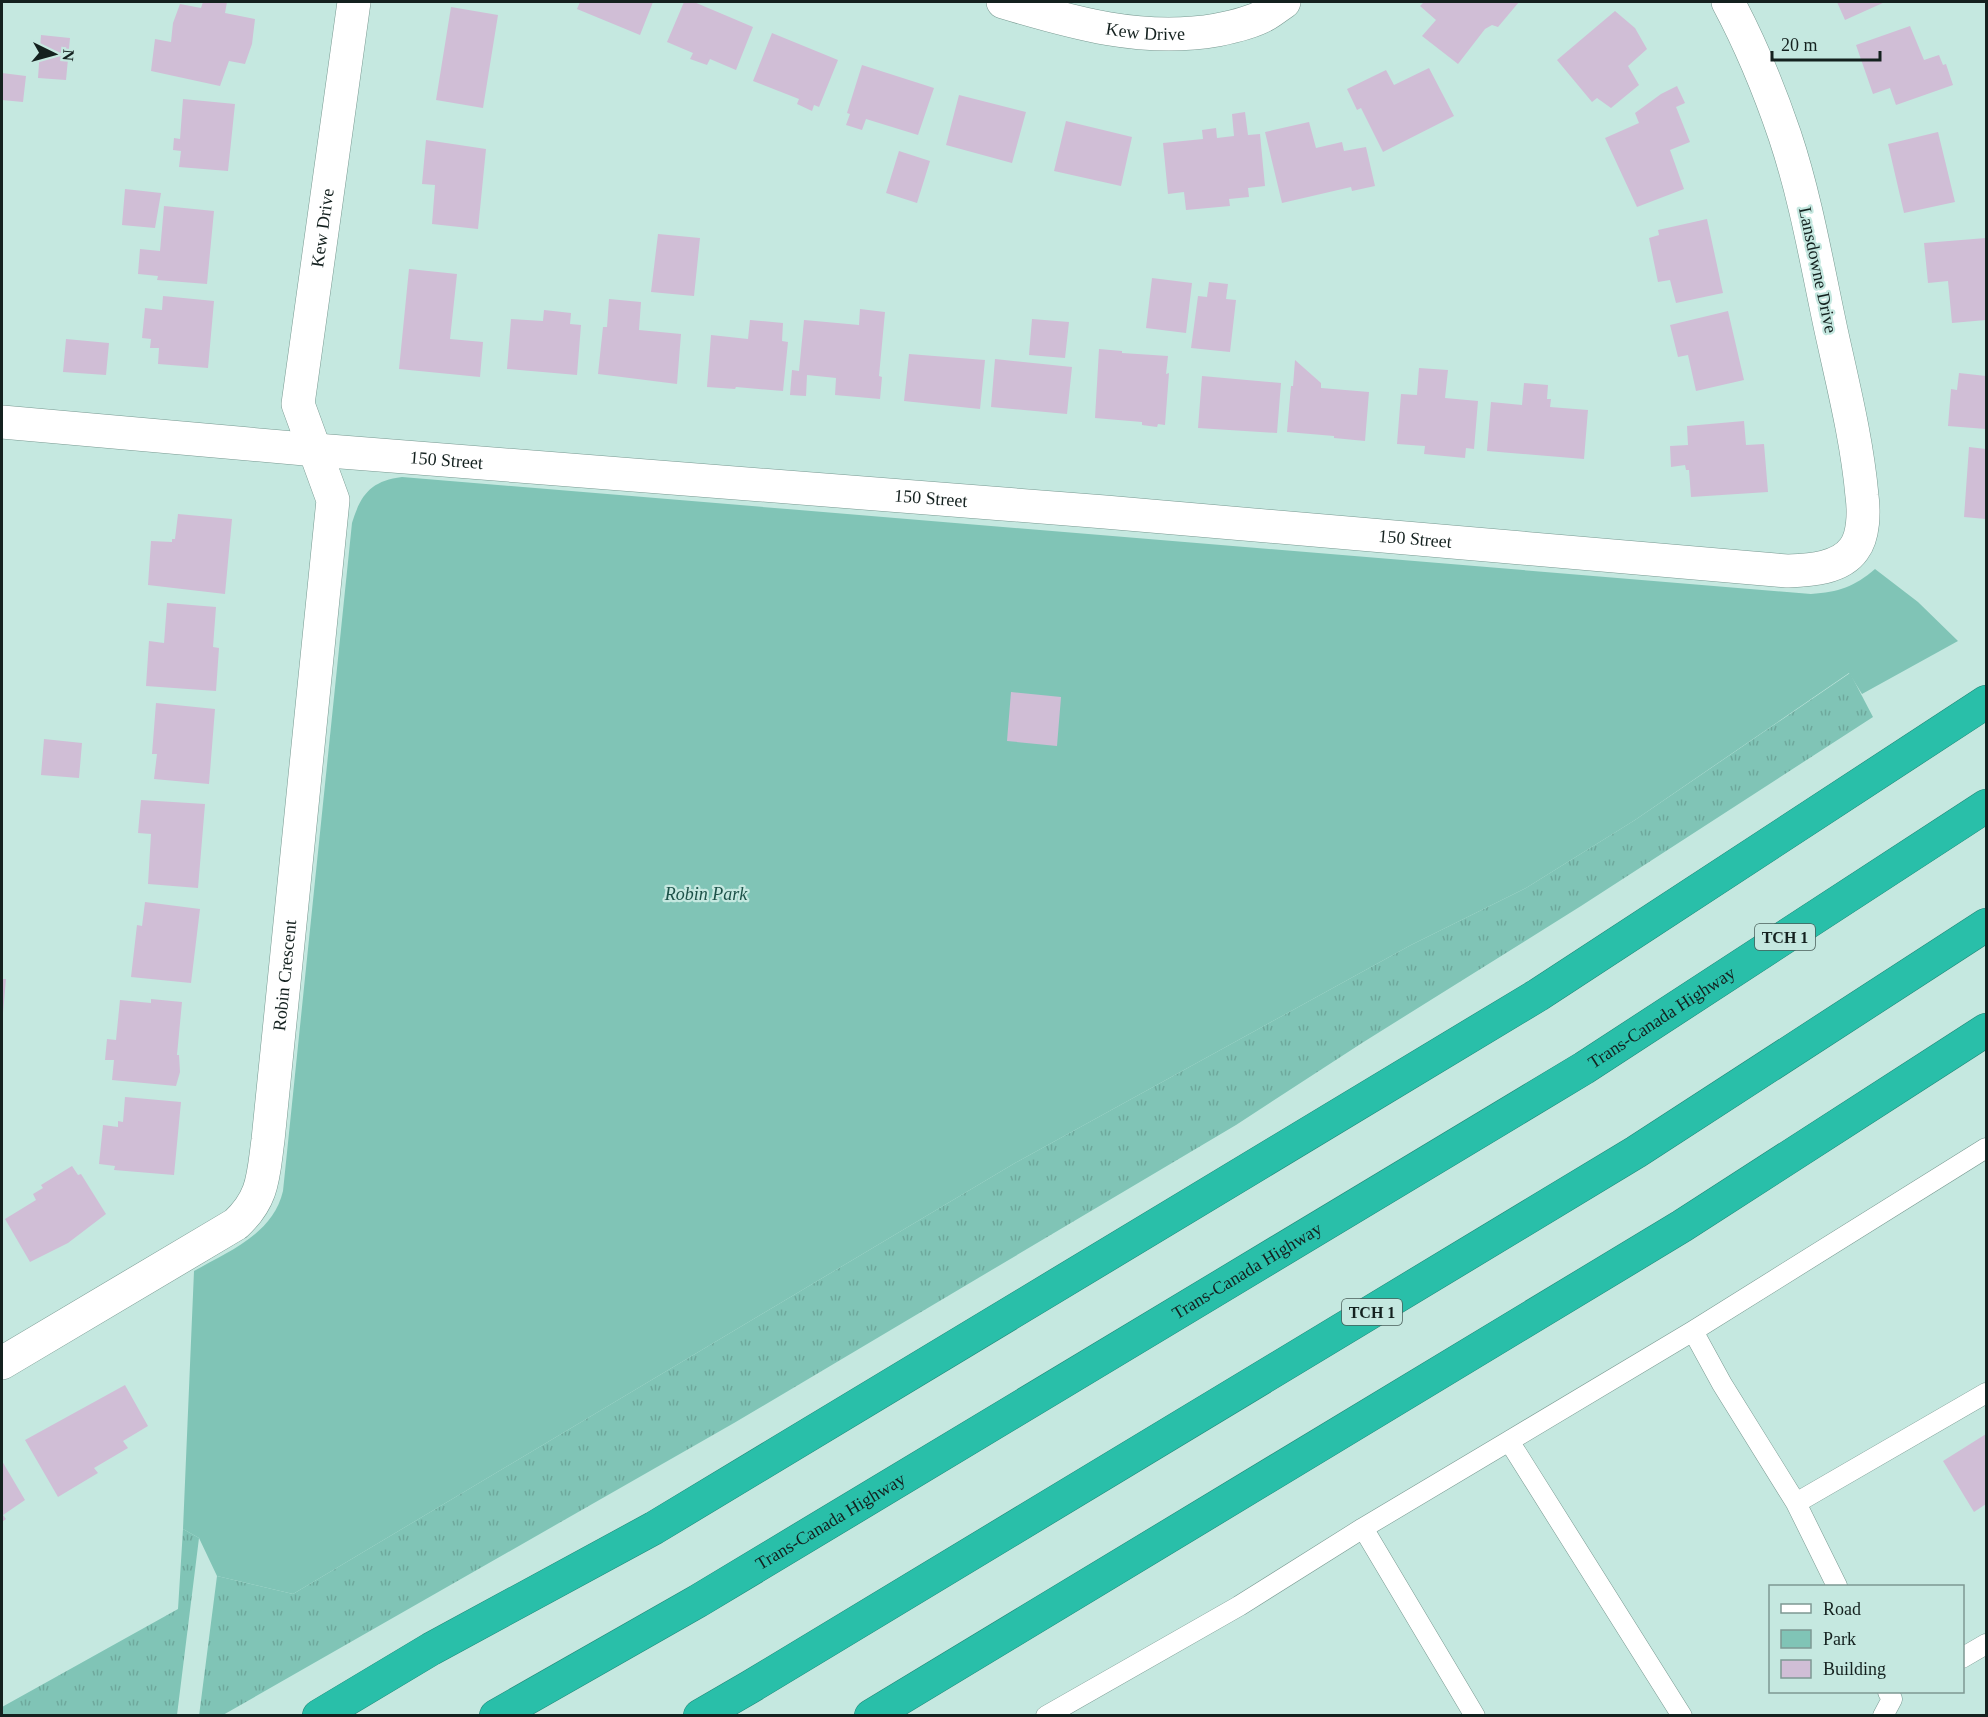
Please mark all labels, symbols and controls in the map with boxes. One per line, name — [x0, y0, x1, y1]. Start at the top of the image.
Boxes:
street label: Kew Drive — [1104, 18, 1185, 44]
north arrow — [24, 24, 84, 84]
scale bar — [1772, 24, 1880, 62]
text: 20 m — [1781, 35, 1818, 55]
text: N — [59, 49, 77, 62]
street label: Kew Drive — [307, 187, 338, 269]
street label: Lansdowne Drive — [1795, 205, 1841, 335]
street label: 150 Street — [409, 447, 484, 473]
street label: 150 Street — [893, 485, 968, 511]
street label: 150 Street — [1378, 526, 1453, 552]
park label: Robin Park — [664, 884, 748, 904]
street label: Robin Crescent — [269, 919, 300, 1032]
road number: TCH 1 — [1755, 924, 1815, 950]
street label: Trans-Canada Highway — [1585, 962, 1739, 1072]
street label: Trans-Canada Highway — [1169, 1218, 1325, 1323]
road number: TCH 1 — [1342, 1299, 1402, 1325]
street label: Trans-Canada Highway — [752, 1469, 909, 1574]
legend — [1769, 1585, 1964, 1693]
text: Road — [1823, 1599, 1861, 1619]
text: Park — [1823, 1629, 1856, 1649]
text: Building — [1823, 1659, 1886, 1679]

